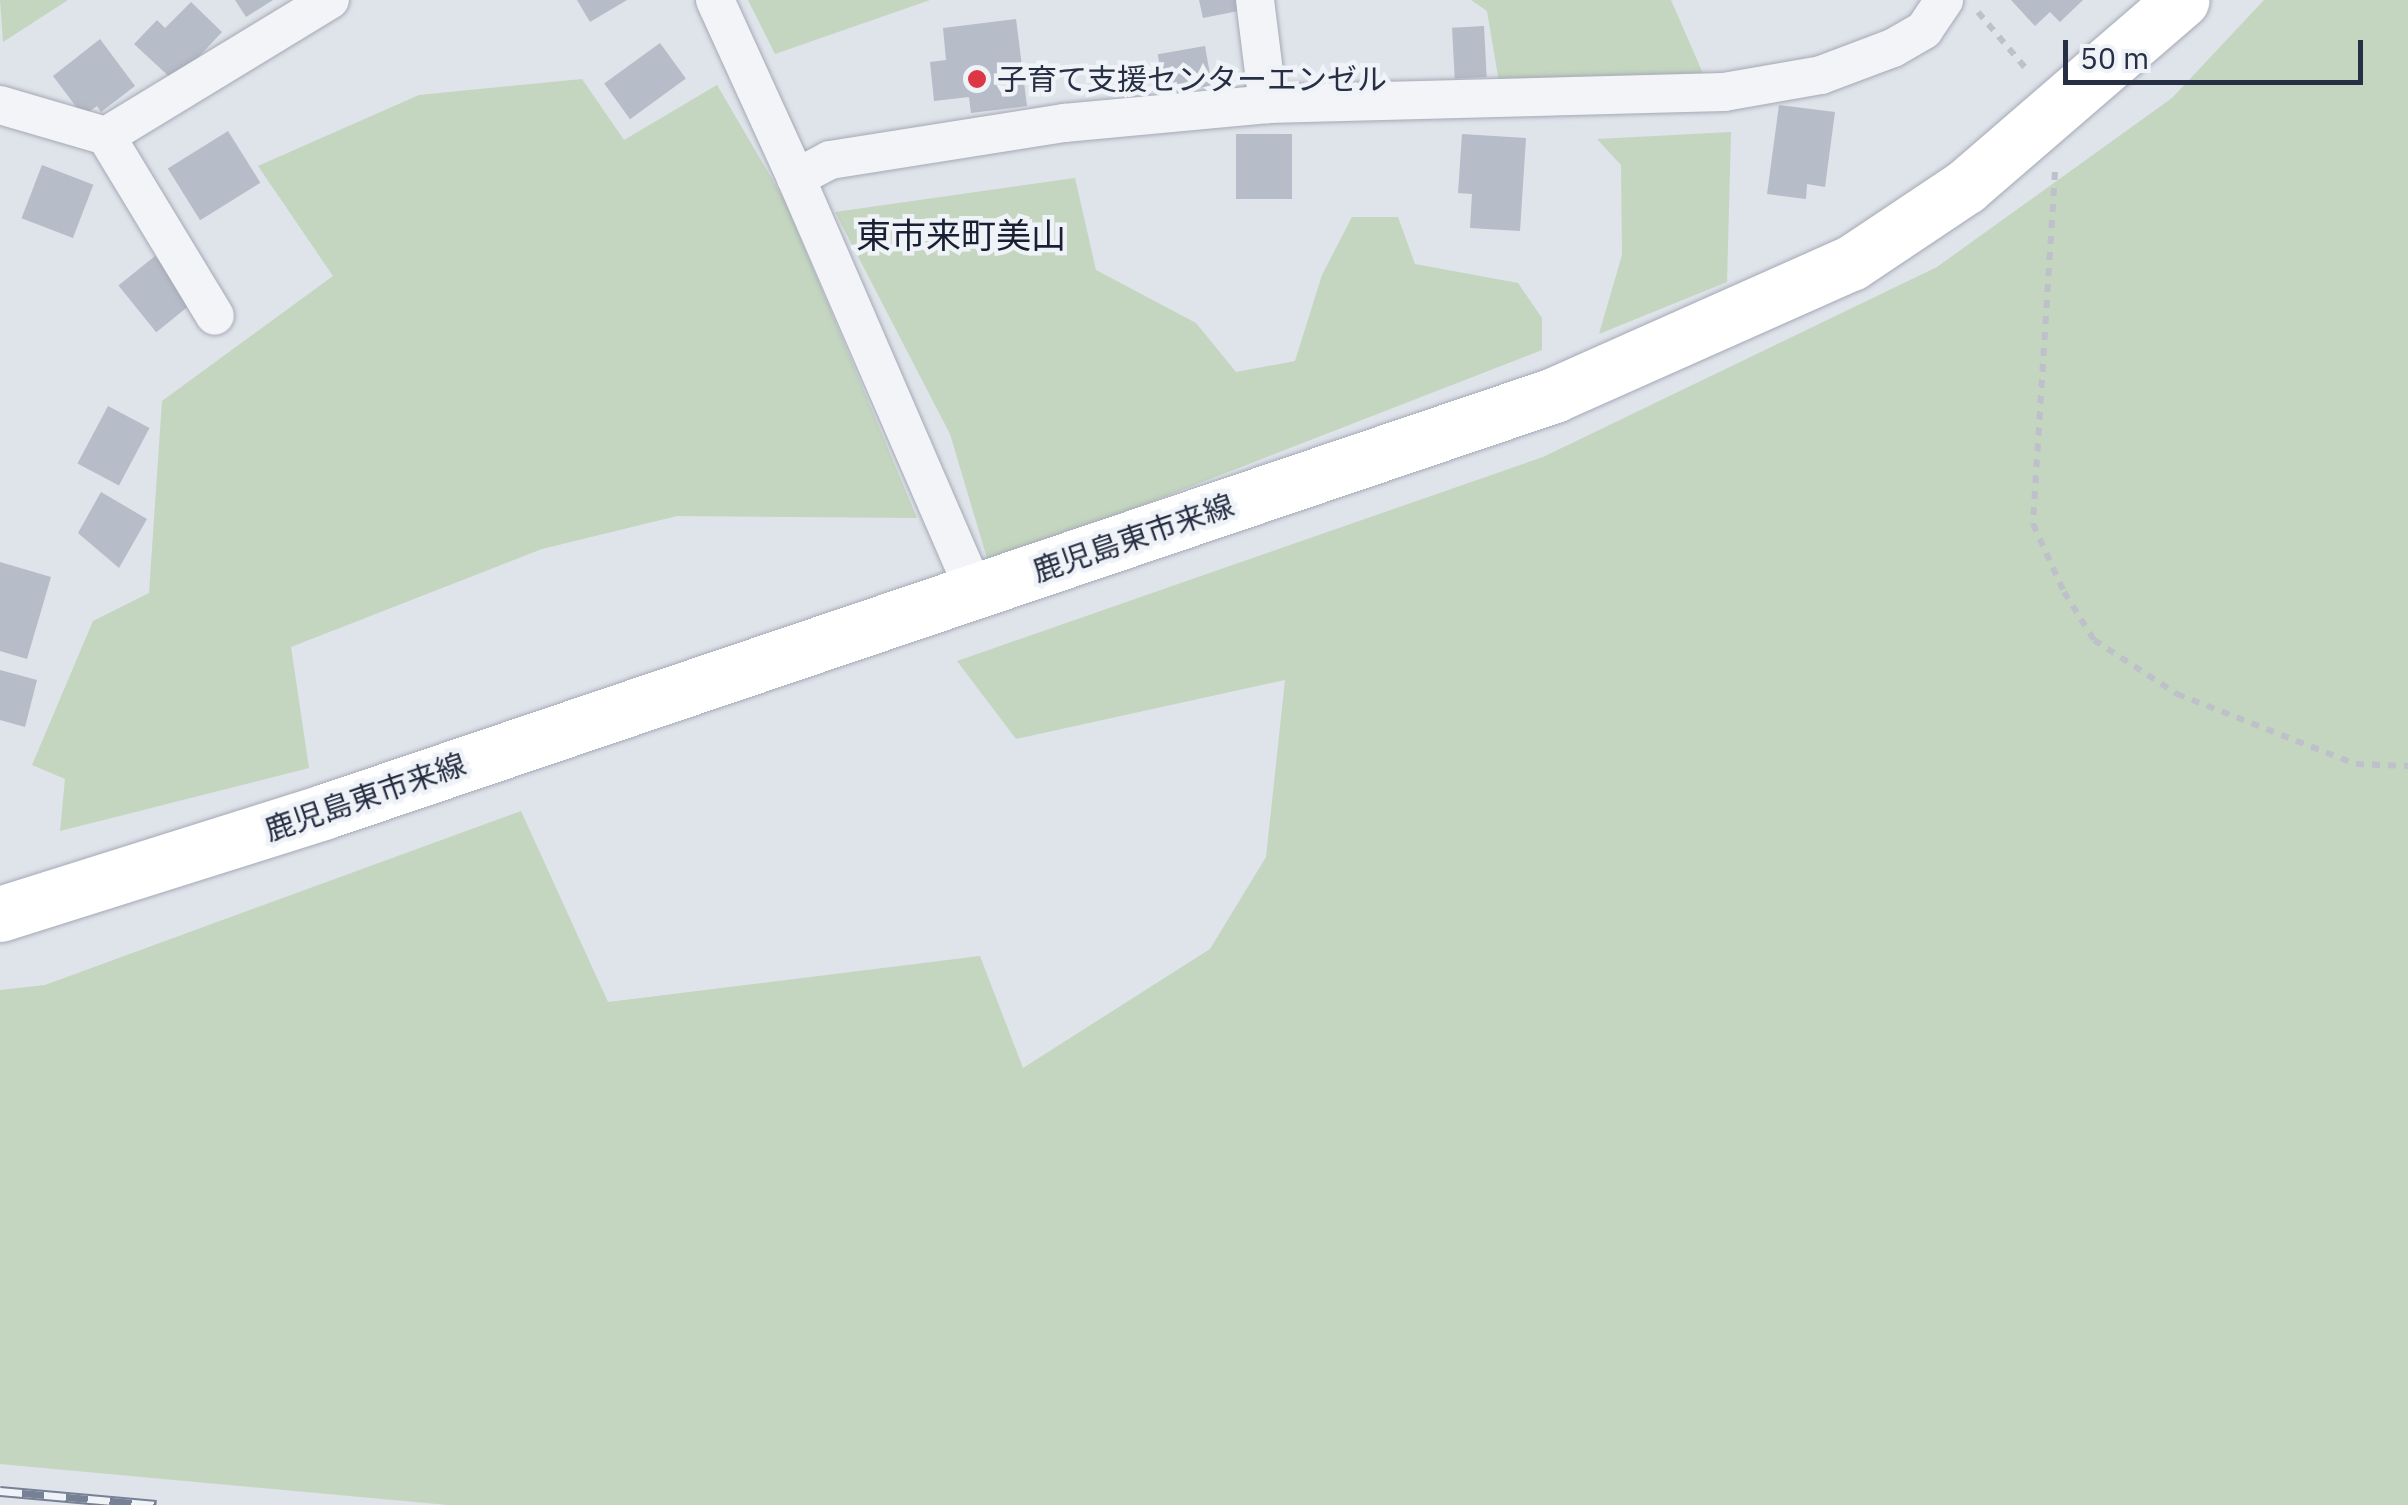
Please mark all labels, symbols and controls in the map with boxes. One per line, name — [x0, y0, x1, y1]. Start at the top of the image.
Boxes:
scale bar — [2068, 20, 2368, 82]
text: 50 m — [2080, 38, 2149, 77]
place label: 子育て支援センターエンゼル — [997, 61, 1387, 97]
marker: 子育て支援センターエンゼル — [966, 68, 988, 90]
district label: 東市来町美山 — [856, 214, 1066, 256]
street label: 鹿児島東市来線 — [1028, 487, 1238, 589]
street label: 鹿児島東市来線 — [260, 746, 470, 848]

